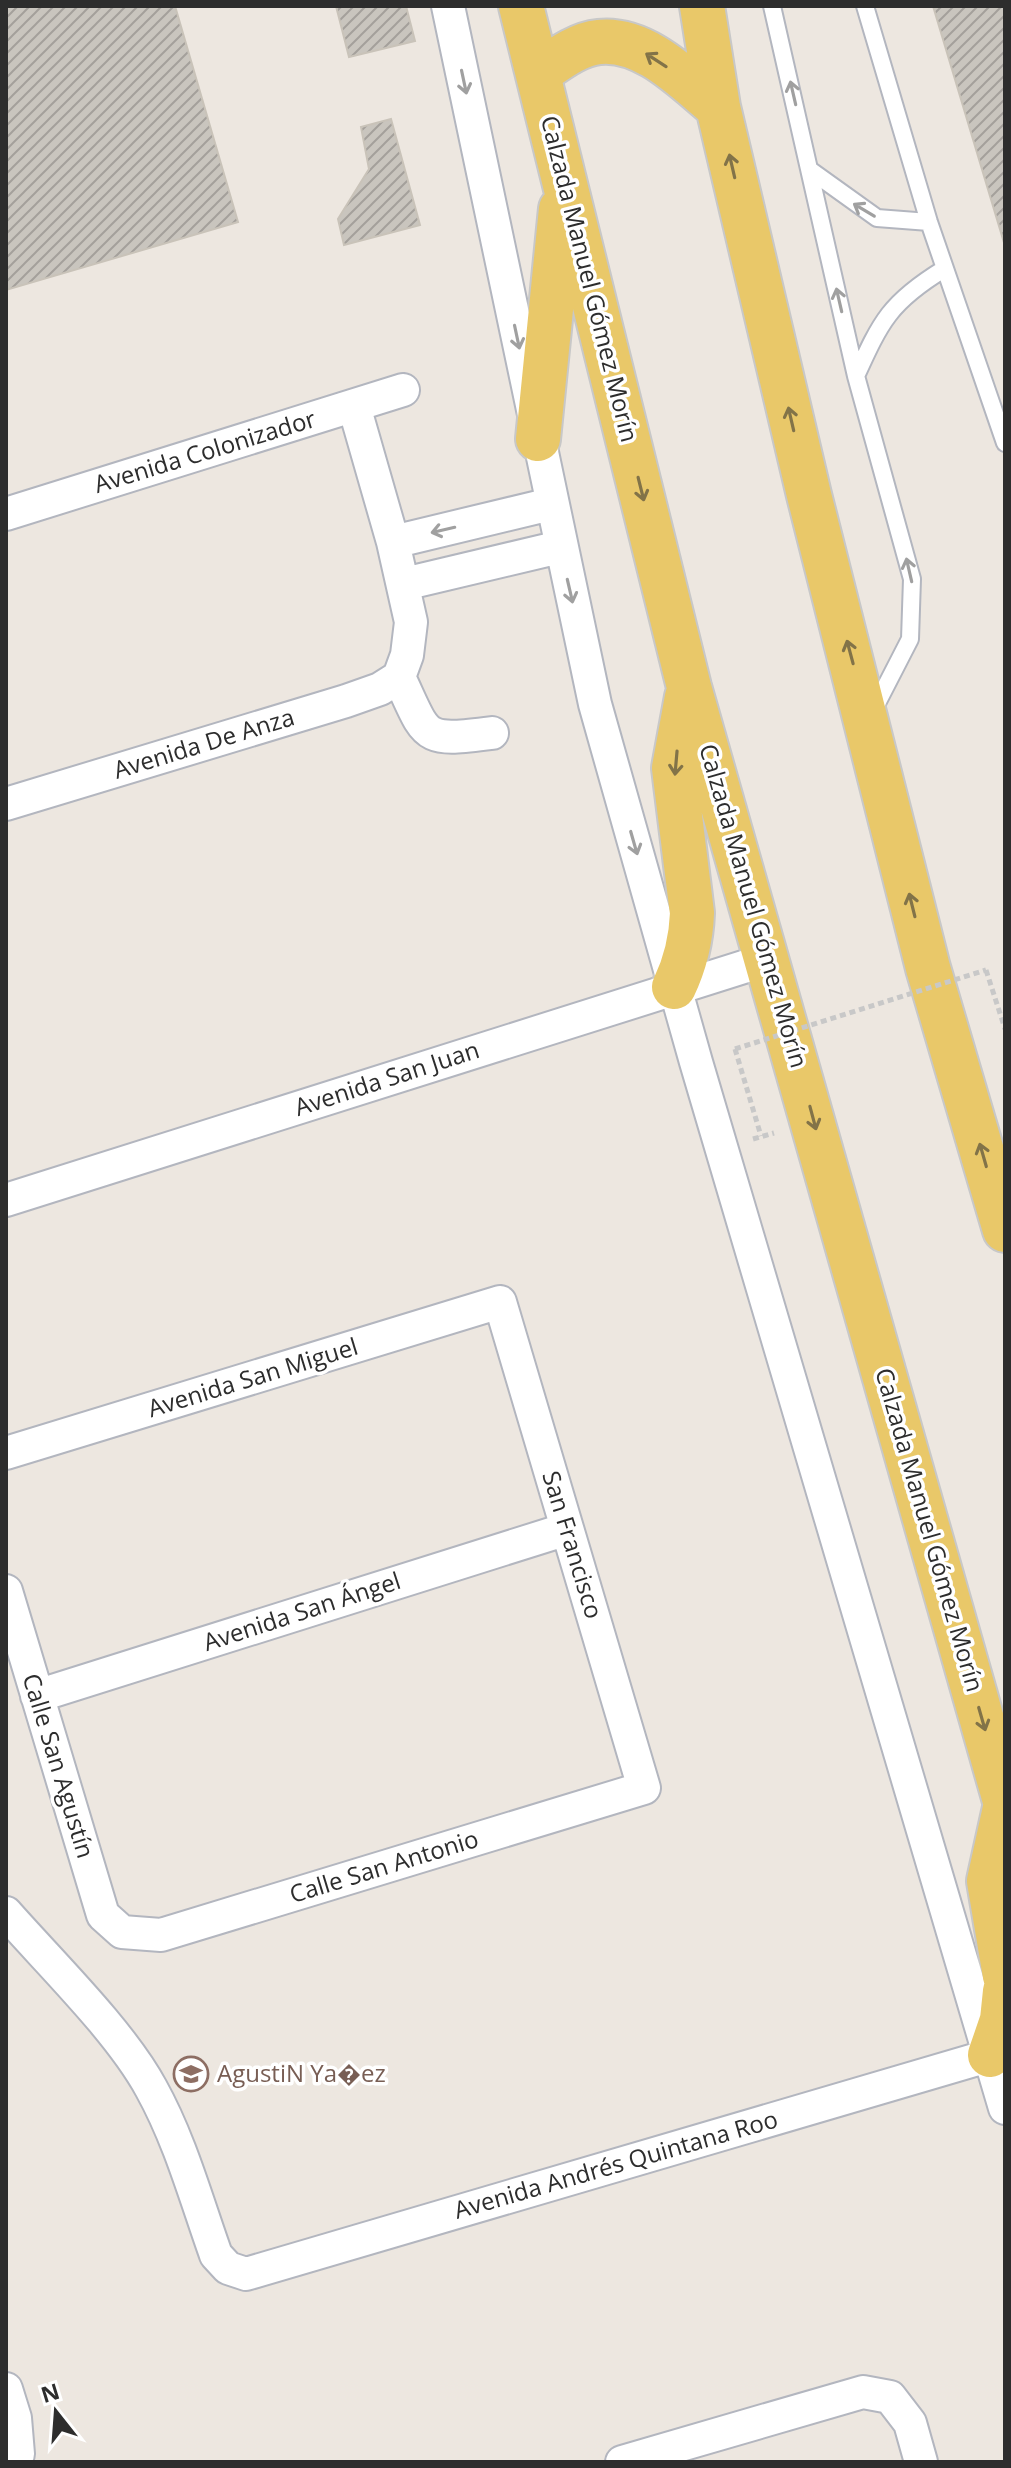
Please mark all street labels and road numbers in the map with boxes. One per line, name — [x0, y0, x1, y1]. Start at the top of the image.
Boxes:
street label: Calzada Manuel Gómez Morín — [534, 112, 647, 445]
street label: Avenida Colonizador — [90, 401, 320, 500]
street label: Avenida De Anza — [109, 699, 298, 786]
street label: Calzada Manuel Gómez Morín — [692, 740, 816, 1071]
street label: Avenida San Juan — [290, 1032, 483, 1123]
street label: Avenida San Miguel — [143, 1329, 362, 1424]
street label: Calzada Manuel Gómez Morín — [868, 1364, 992, 1695]
street label: San Francisco — [535, 1467, 612, 1622]
street label: Avenida San Ángel — [199, 1563, 404, 1658]
street label: Calle San Agustín — [16, 1669, 103, 1862]
street label: Calle San Antonio — [285, 1821, 482, 1910]
street label: Avenida Andrés Quintana Roo — [450, 2101, 781, 2226]

